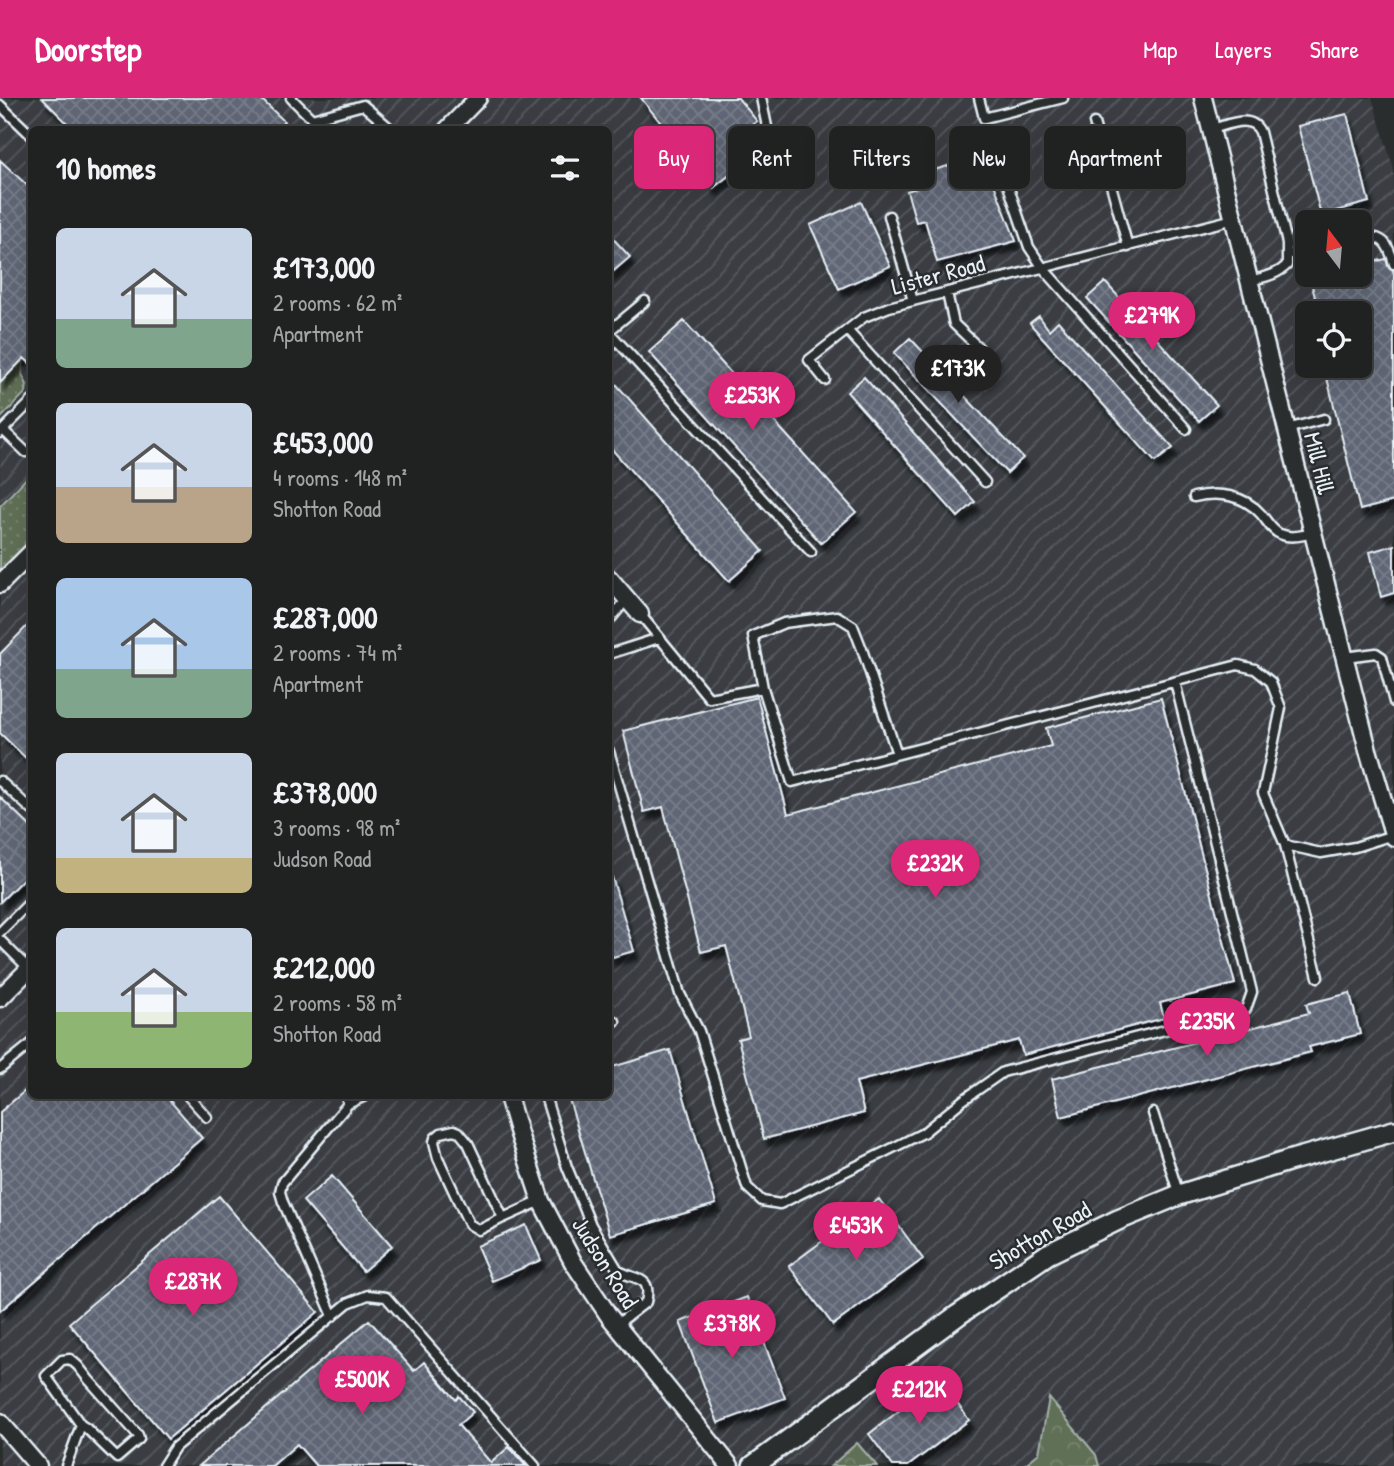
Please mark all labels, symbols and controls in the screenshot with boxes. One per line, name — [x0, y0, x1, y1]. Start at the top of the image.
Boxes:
text: Doorstep — [35, 27, 141, 71]
text: Map — [1143, 33, 1177, 65]
text: Layers — [1215, 33, 1272, 65]
text: Share — [1310, 33, 1359, 65]
chip: Buy — [634, 126, 714, 189]
chip: Rent — [728, 126, 815, 189]
chip: Filters — [829, 126, 935, 189]
chip: New — [949, 126, 1030, 189]
chip: Apartment — [1044, 126, 1186, 189]
text: 10 homes — [56, 148, 156, 188]
icon: filters — [546, 149, 584, 187]
north arrow — [1295, 210, 1372, 287]
map controls — [1295, 210, 1372, 378]
street label: Lister Road — [887, 246, 988, 302]
text: £173,000 — [273, 247, 375, 287]
icon: home — [112, 256, 196, 340]
text: 2 rooms · 62 m² — [273, 287, 402, 318]
pin: £279K — [1103, 292, 1201, 352]
text: £279K — [1124, 299, 1180, 330]
button: locate — [1295, 301, 1372, 378]
text: Apartment — [273, 318, 363, 349]
pin: £173K — [909, 345, 1007, 405]
text: £173K — [931, 352, 985, 383]
pin: £253K — [703, 372, 801, 432]
text: £253K — [724, 379, 780, 410]
text: £453,000 — [273, 422, 373, 462]
street label: Mill Hill — [1297, 429, 1343, 498]
icon: home — [112, 431, 196, 515]
text: 4 rooms · 148 m² — [273, 462, 407, 493]
text: Shotton Road — [273, 493, 381, 524]
text: £287,000 — [273, 597, 378, 637]
icon: home — [112, 606, 196, 690]
text: 2 rooms · 74 m² — [273, 637, 402, 668]
text: Apartment — [273, 668, 363, 699]
text: £378,000 — [273, 772, 377, 812]
icon: home — [112, 781, 196, 865]
text: 3 rooms · 98 m² — [273, 812, 400, 843]
pin: £232K — [886, 840, 984, 900]
text: Judson Road — [273, 843, 371, 874]
text: £232K — [907, 847, 963, 878]
text: £212,000 — [273, 947, 375, 987]
icon: home — [112, 956, 196, 1040]
text: 2 rooms · 58 m² — [273, 987, 402, 1018]
pin: £235K — [1158, 998, 1256, 1058]
text: £235K — [1179, 1005, 1235, 1036]
text: Shotton Road — [273, 1018, 381, 1049]
street label: Shotton Road — [983, 1193, 1096, 1277]
pin: £453K — [807, 1202, 905, 1262]
text: £453K — [829, 1209, 883, 1240]
street label: Judson Road — [565, 1211, 647, 1314]
pin: £287K — [144, 1258, 242, 1318]
text: £287K — [165, 1265, 221, 1296]
pin: £378K — [683, 1300, 781, 1360]
text: £378K — [704, 1307, 760, 1338]
pin: £500K — [313, 1356, 411, 1416]
text: £500K — [334, 1363, 390, 1394]
pin: £212K — [870, 1366, 968, 1426]
text: £212K — [892, 1373, 946, 1404]

